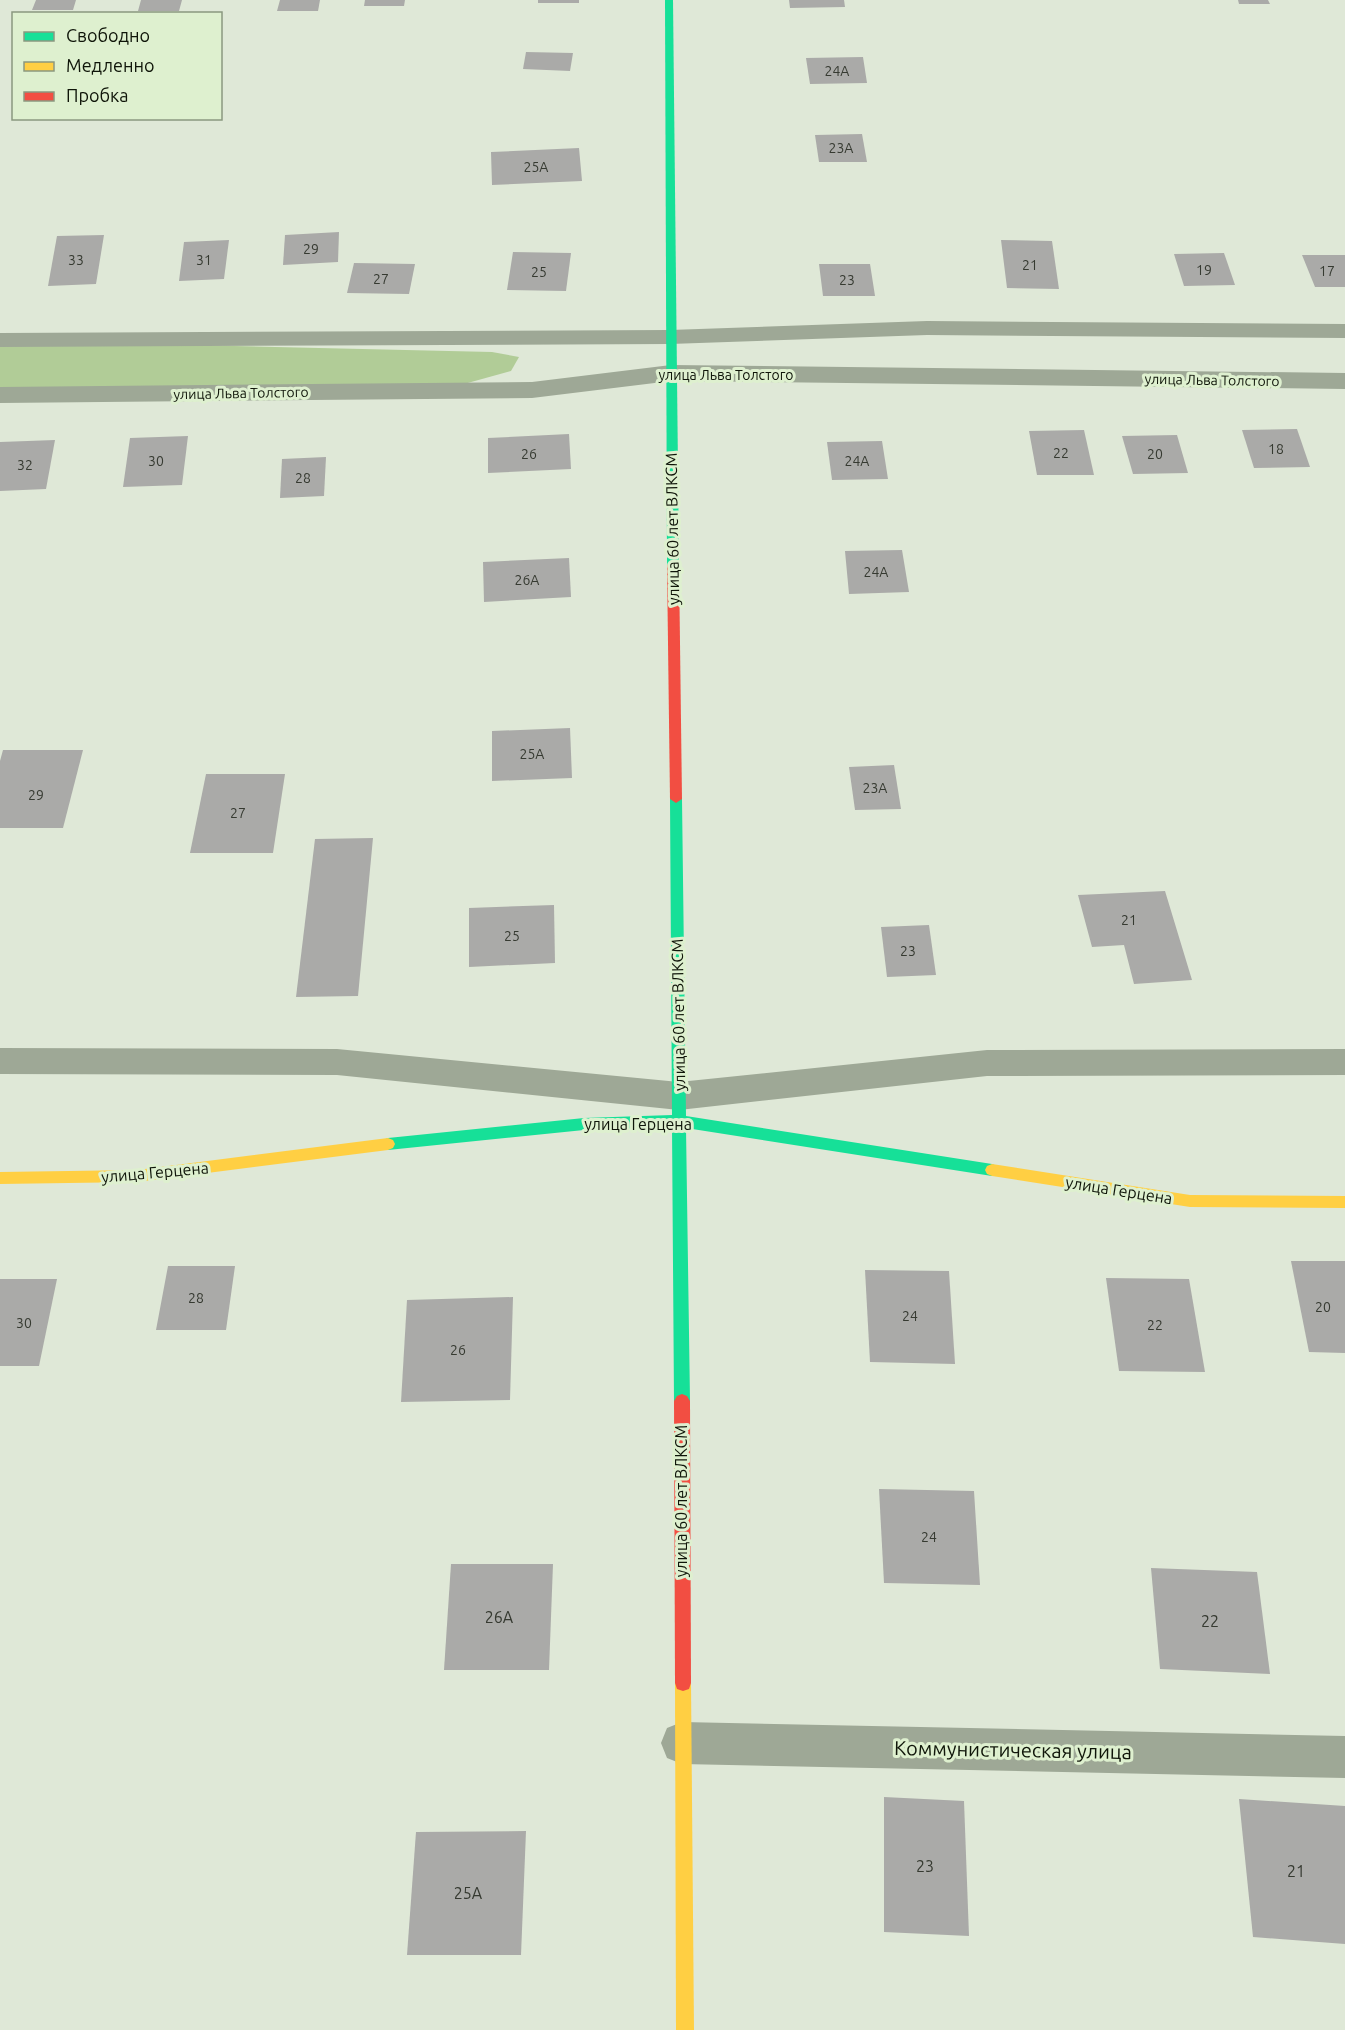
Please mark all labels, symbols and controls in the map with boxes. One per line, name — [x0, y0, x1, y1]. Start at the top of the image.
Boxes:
legend — [12, 12, 222, 120]
text: Свободно — [66, 25, 150, 45]
text: Медленно — [66, 55, 155, 75]
house number: 24А — [825, 63, 849, 79]
text: Пробка — [66, 85, 129, 105]
house number: 23А — [829, 140, 853, 156]
house number: 25А — [524, 159, 548, 175]
house number: 29 — [303, 241, 319, 257]
house number: 33 — [68, 252, 84, 268]
house number: 31 — [196, 252, 212, 268]
house number: 21 — [1022, 257, 1038, 273]
house number: 19 — [1196, 262, 1212, 278]
house number: 17 — [1319, 263, 1335, 279]
house number: 25 — [531, 264, 547, 280]
house number: 27 — [373, 271, 389, 287]
house number: 23 — [839, 272, 855, 288]
street label: улица Льва Толстого — [658, 367, 794, 383]
street label: улица Льва Толстого — [1144, 371, 1280, 389]
street label: улица Льва Толстого — [173, 384, 309, 402]
house number: 18 — [1268, 441, 1284, 457]
house number: 22 — [1053, 445, 1069, 461]
house number: 26 — [521, 446, 537, 462]
house number: 20 — [1147, 446, 1163, 462]
house number: 30 — [148, 453, 164, 469]
street label: улица 60 лет ВЛКСМ — [662, 453, 682, 605]
house number: 24А — [845, 453, 869, 469]
house number: 32 — [17, 457, 33, 473]
house number: 28 — [295, 470, 311, 486]
house number: 24А — [864, 564, 888, 580]
house number: 26А — [515, 572, 539, 588]
house number: 25А — [520, 746, 544, 762]
house number: 23А — [863, 780, 887, 796]
house number: 29 — [28, 787, 44, 803]
house number: 27 — [230, 805, 246, 821]
house number: 21 — [1121, 912, 1137, 928]
house number: 25 — [504, 928, 520, 944]
street label: улица 60 лет ВЛКСМ — [668, 939, 688, 1091]
house number: 23 — [900, 943, 916, 959]
street label: улица Герцена — [584, 1115, 692, 1133]
street label: улица Герцена — [101, 1158, 209, 1186]
street label: улица Герцена — [1064, 1173, 1174, 1207]
house number: 28 — [188, 1290, 204, 1306]
house number: 20 — [1315, 1299, 1331, 1315]
house number: 24 — [902, 1308, 918, 1324]
house number: 30 — [16, 1315, 32, 1331]
house number: 22 — [1147, 1317, 1163, 1333]
house number: 26 — [450, 1342, 466, 1358]
street label: улица 60 лет ВЛКСМ — [672, 1425, 690, 1577]
house number: 24 — [921, 1529, 937, 1545]
house number: 26А — [485, 1608, 514, 1626]
house number: 22 — [1201, 1612, 1219, 1630]
street label: Коммунистическая улица — [894, 1736, 1132, 1763]
house number: 23 — [916, 1857, 934, 1875]
house number: 21 — [1287, 1862, 1305, 1880]
house number: 25А — [454, 1884, 483, 1902]

